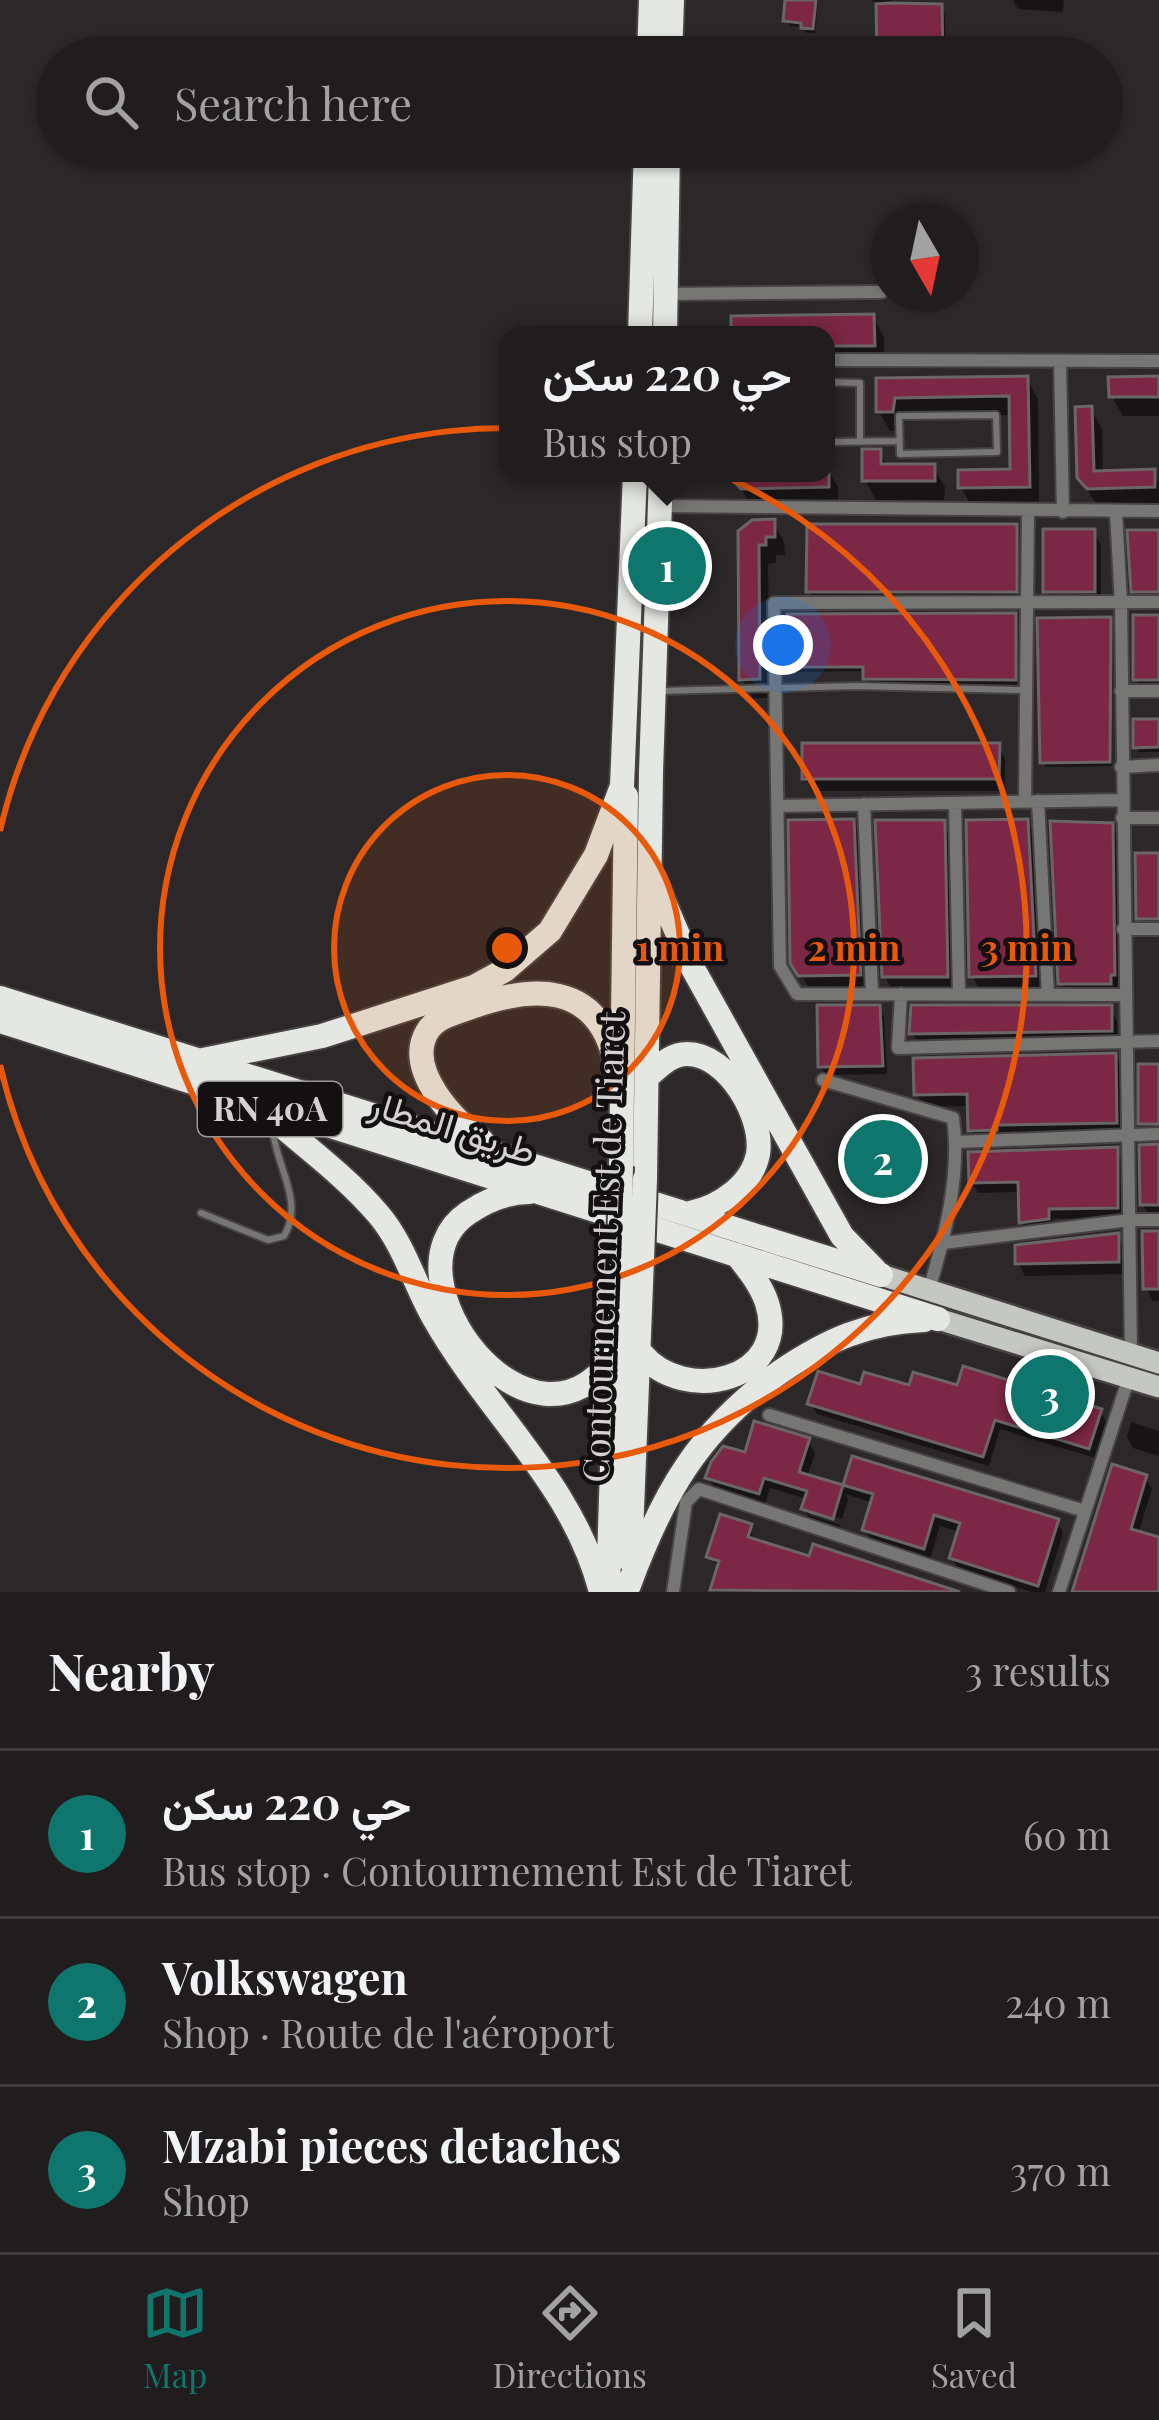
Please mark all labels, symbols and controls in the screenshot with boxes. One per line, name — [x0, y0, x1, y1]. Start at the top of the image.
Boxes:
search box — [36, 36, 1123, 168]
icon: search — [78, 69, 144, 135]
text: Search here — [174, 72, 412, 132]
north arrow — [871, 204, 979, 312]
popup — [499, 326, 835, 482]
text: حي 220 سكن — [542, 342, 792, 402]
text: Bus stop — [542, 415, 692, 467]
pin: 1 — [628, 521, 706, 611]
your location — [753, 615, 813, 675]
text: 1 min — [636, 922, 724, 970]
text: 2 min — [808, 922, 900, 970]
text: 3 min — [981, 922, 1073, 970]
centre of rings — [486, 927, 528, 969]
street label: Contournement Est de Tiaret — [570, 1009, 634, 1483]
street label: طريق المطار — [364, 1077, 542, 1174]
road number: RN 40A — [198, 1082, 342, 1136]
pin: 2 — [844, 1114, 922, 1204]
pin: 3 — [1011, 1349, 1089, 1439]
text: Nearby — [48, 1636, 214, 1704]
text: 3 results — [965, 1644, 1111, 1696]
text: حي 220 سكن — [162, 1771, 411, 1831]
text: 1 — [80, 1808, 94, 1860]
text: 60 m — [1023, 1808, 1111, 1860]
text: Bus stop · Contournement Est de Tiaret — [162, 1844, 852, 1896]
text: Volkswagen — [162, 1946, 408, 2006]
text: 2 — [77, 1976, 97, 2028]
text: 240 m — [1005, 1976, 1111, 2028]
text: Shop · Route de l'aéroport — [162, 2006, 614, 2058]
text: Mzabi pieces detaches — [162, 2114, 621, 2174]
text: 3 — [77, 2144, 97, 2196]
text: 370 m — [1010, 2144, 1111, 2196]
text: Shop — [162, 2174, 250, 2226]
tab: Map — [142, 2280, 208, 2396]
tab: Directions — [492, 2280, 647, 2396]
tab: Saved — [931, 2280, 1017, 2396]

